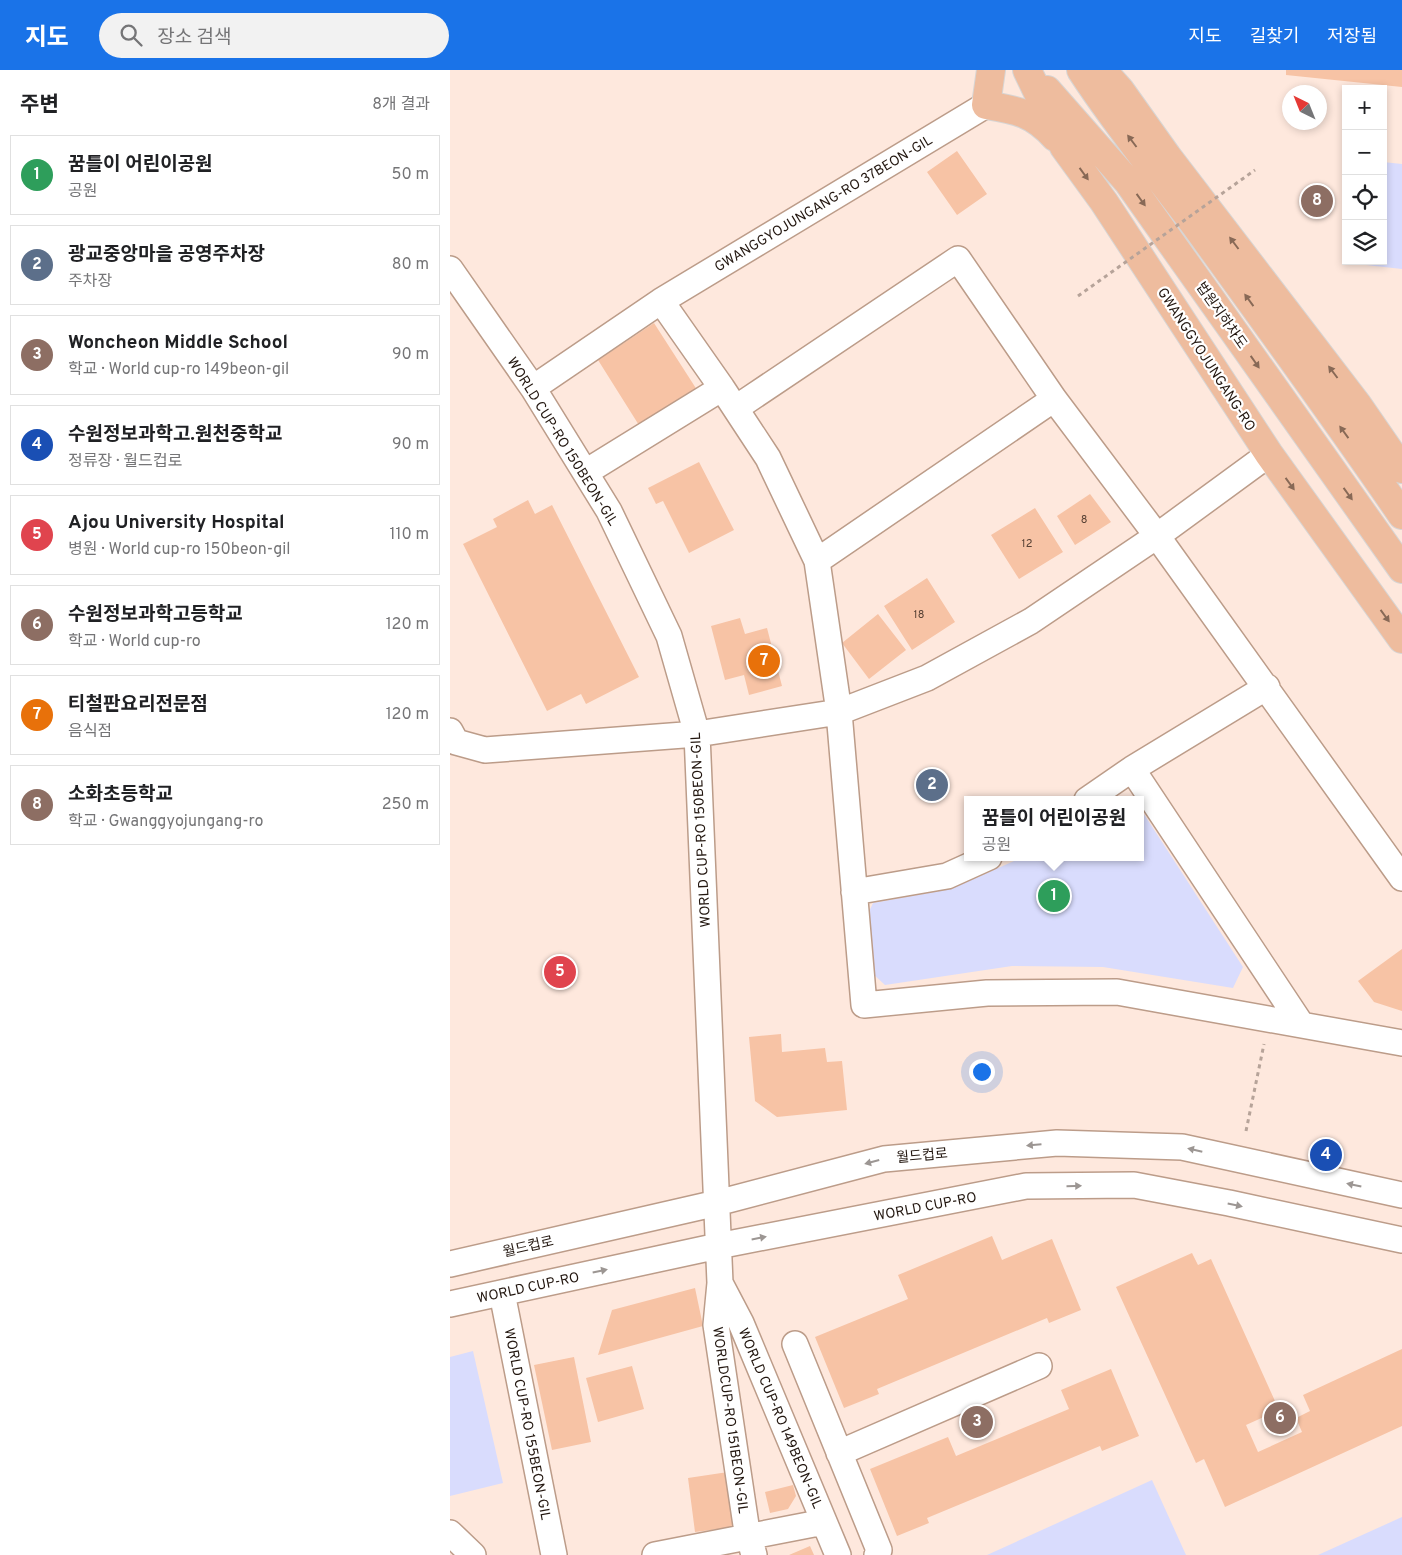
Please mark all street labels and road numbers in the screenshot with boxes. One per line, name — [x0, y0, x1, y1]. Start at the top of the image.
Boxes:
street label: GWANGGYOJUNGANG-RO 37BEON-GIL — [712, 132, 936, 276]
street label: 법원지하차도 — [1192, 279, 1250, 352]
street label: GWANGGYOJUNGANG-RO — [1153, 285, 1258, 435]
street label: WORLD CUP-RO 150BEON-GIL — [503, 354, 621, 529]
street label: WORLD CUP-RO 150BEON-GIL — [688, 732, 715, 928]
street label: 월드컵로 — [896, 1146, 949, 1167]
street label: WORLD CUP-RO — [872, 1189, 978, 1226]
street label: 월드컵로 — [501, 1233, 555, 1262]
street label: WORLD CUP-RO — [475, 1269, 581, 1308]
street label: WORLDCUP-RO 151BEON-GIL — [708, 1326, 751, 1515]
street label: WORLD CUP-RO 149BEON-GIL — [734, 1326, 825, 1512]
street label: WORLD CUP-RO 155BEON-GIL — [500, 1327, 554, 1522]

